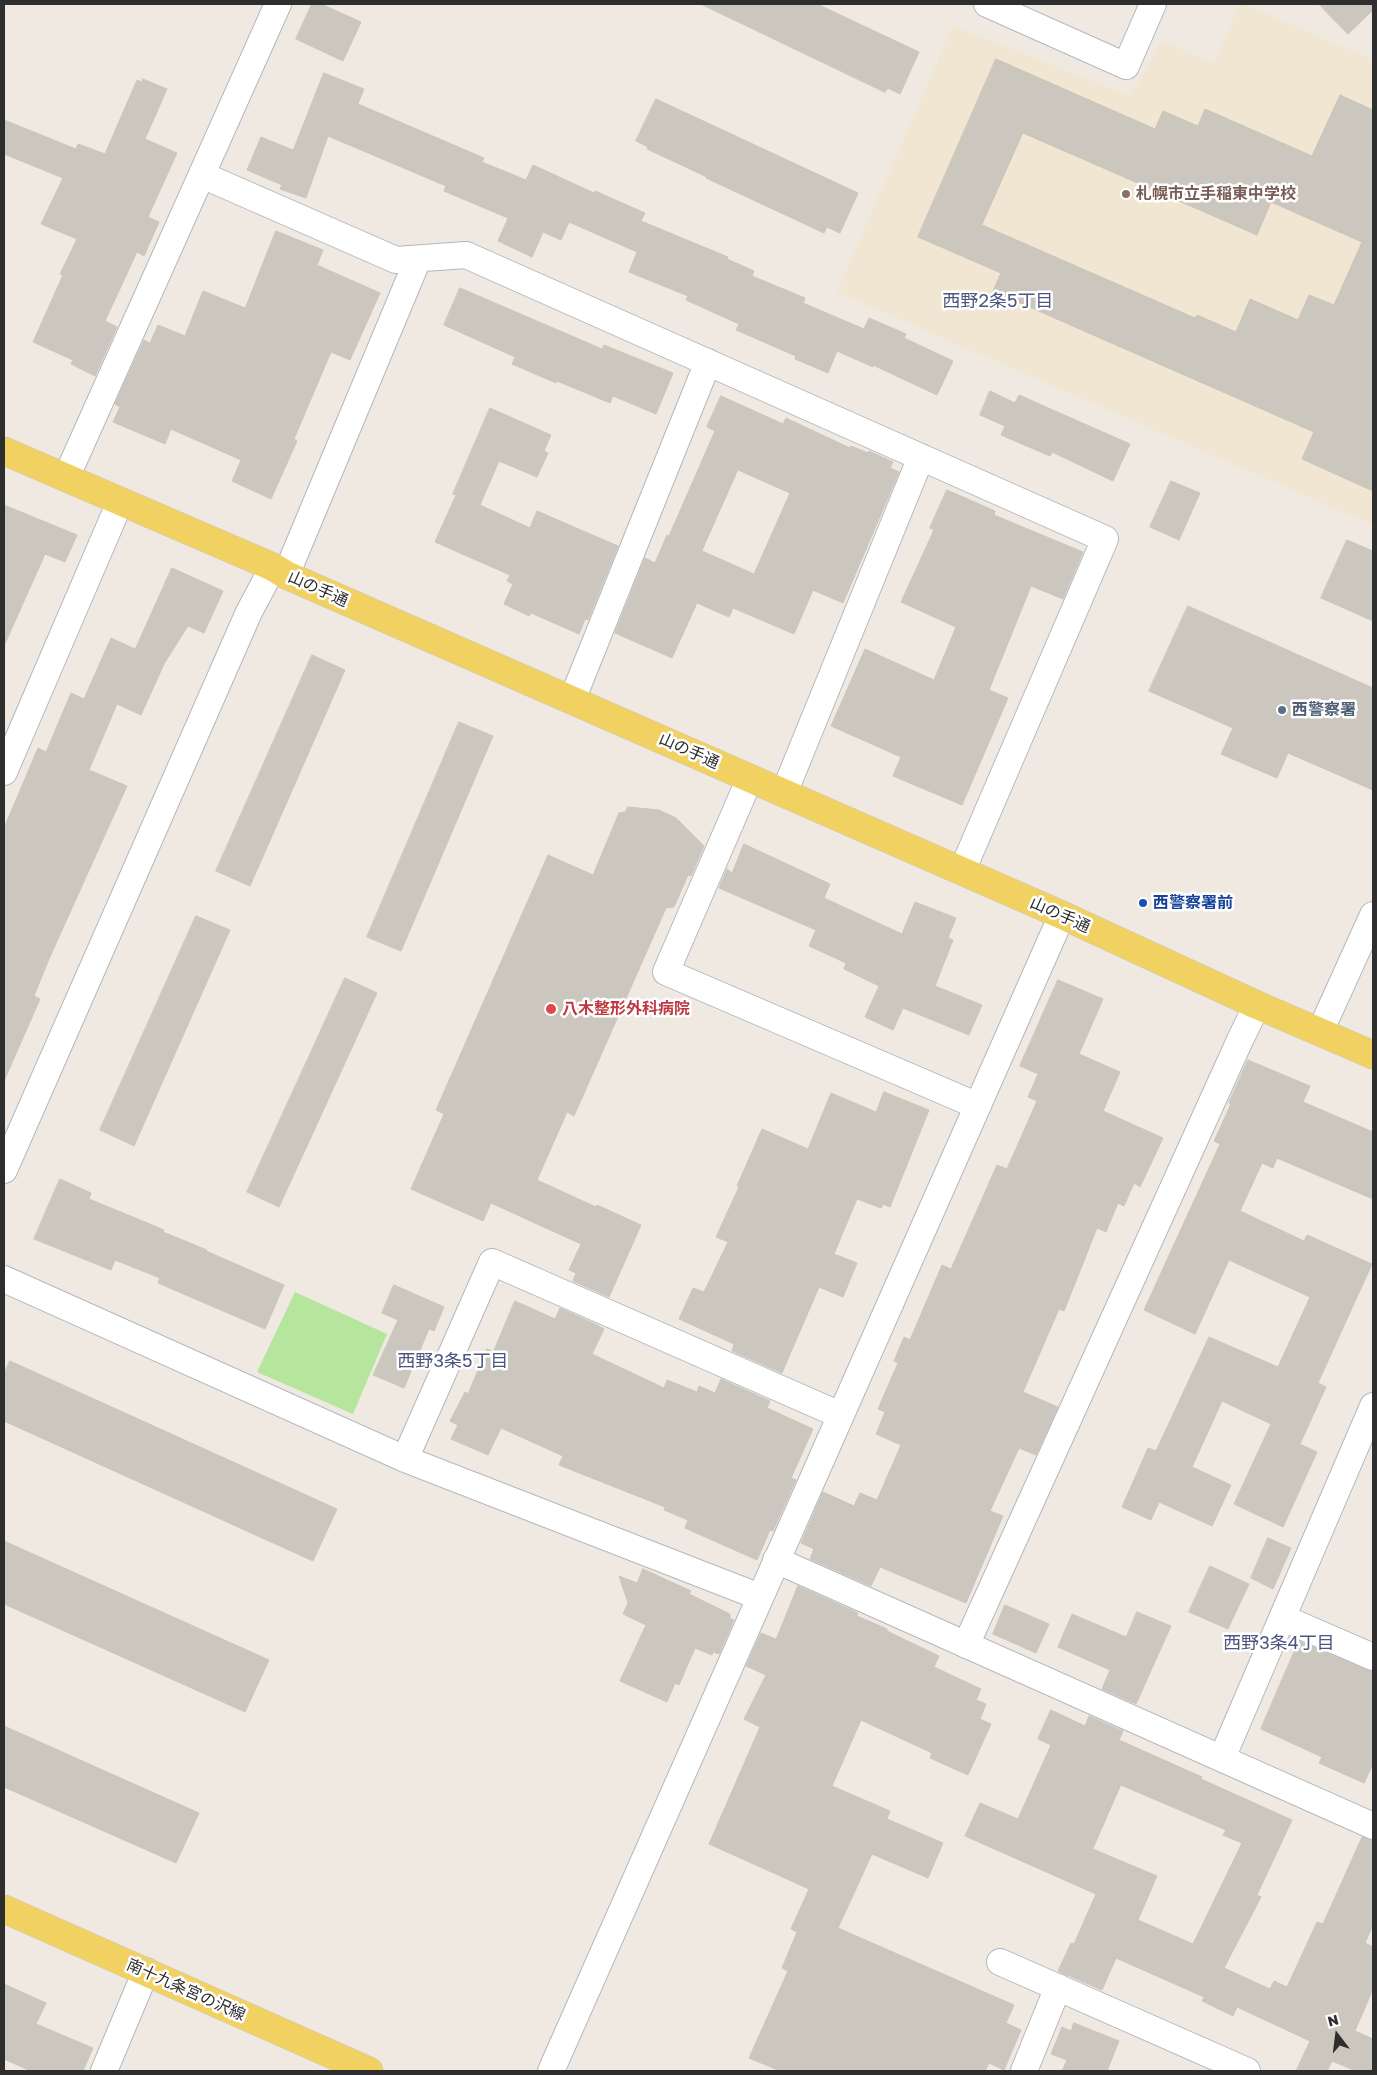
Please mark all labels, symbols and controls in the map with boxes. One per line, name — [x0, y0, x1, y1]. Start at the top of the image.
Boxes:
place label: 札幌市立手稲東中学校 — [1136, 184, 1296, 204]
marker: 札幌市立手稲東中学校 — [1120, 188, 1132, 200]
district label: 西野2条5丁目 — [943, 290, 1053, 312]
street label: 山の手通 — [285, 567, 351, 611]
place label: 西警察署 — [1292, 700, 1356, 720]
marker: 西警察署 — [1276, 704, 1288, 716]
street label: 山の手通 — [656, 729, 722, 773]
street label: 山の手通 — [1027, 893, 1093, 937]
place label: 西警察署前 — [1153, 893, 1233, 913]
marker: 西警察署前 — [1137, 897, 1149, 909]
place label: 八木整形外科病院 — [562, 999, 690, 1019]
marker: 八木整形外科病院 — [544, 1002, 558, 1016]
district label: 西野3条5丁目 — [398, 1350, 508, 1372]
district label: 西野3条4丁目 — [1223, 1632, 1335, 1654]
street label: 南十九条宮の沢線 — [124, 1955, 248, 2025]
north arrow — [1312, 2010, 1362, 2060]
text: N — [1326, 2010, 1340, 2030]

